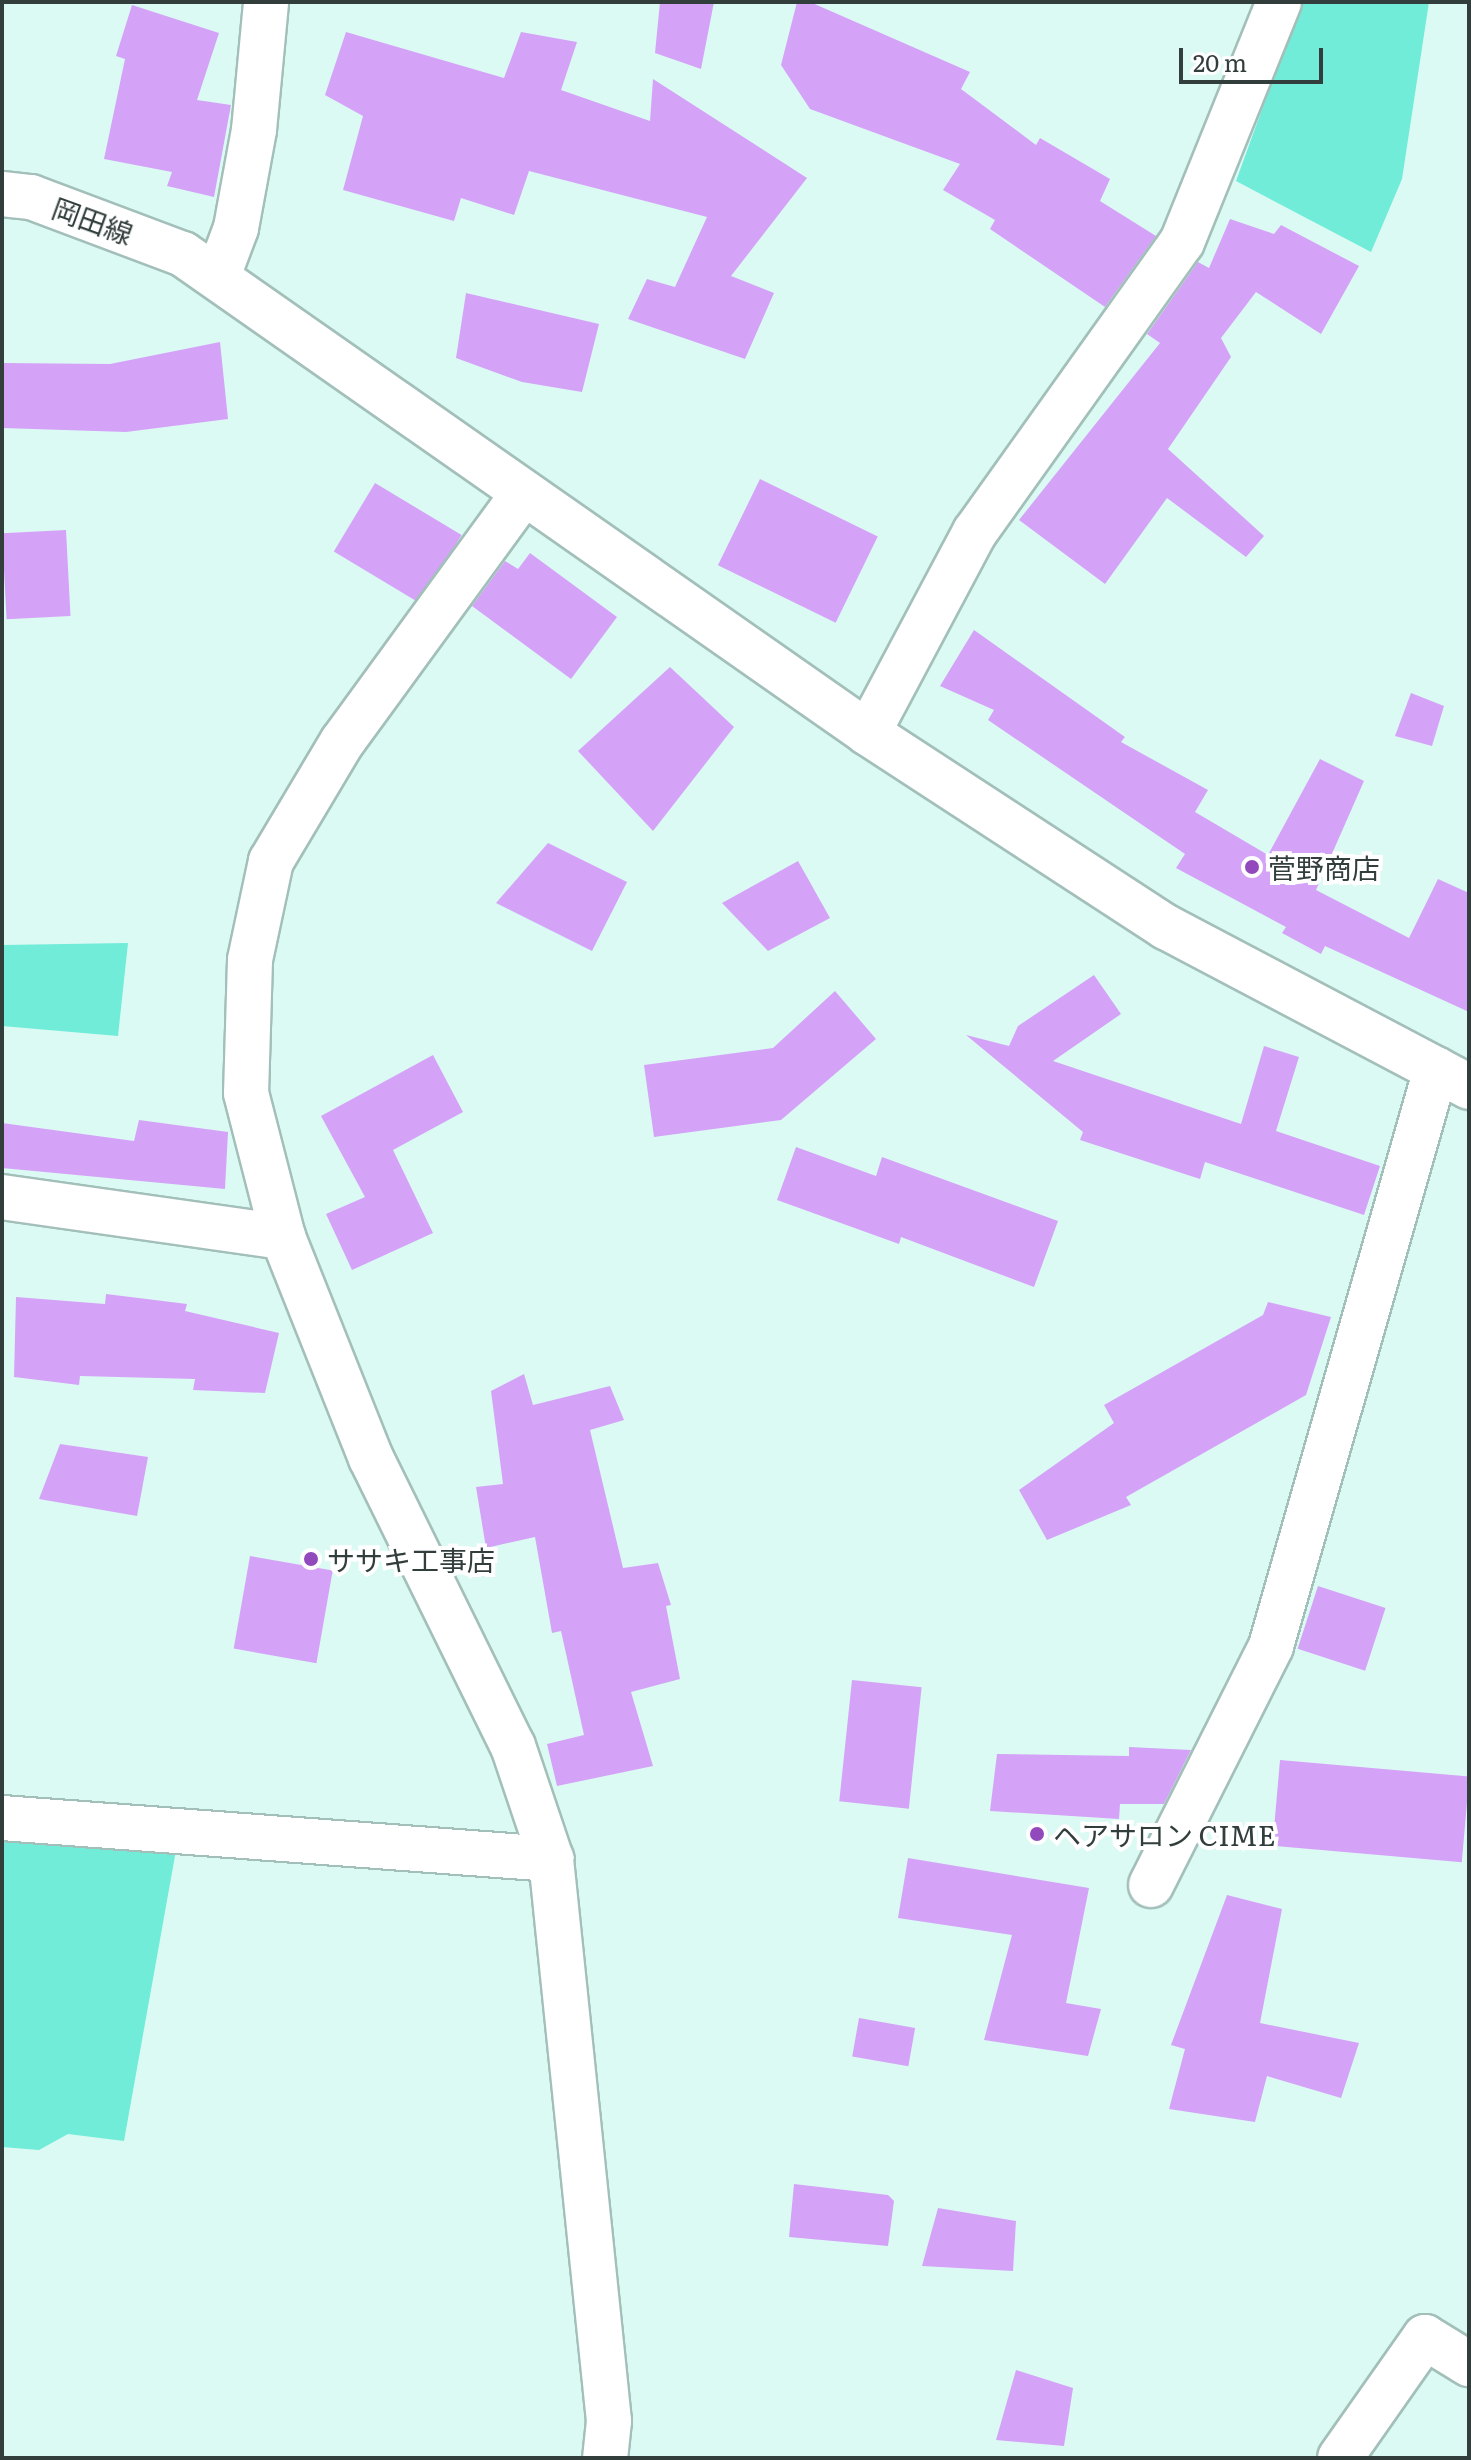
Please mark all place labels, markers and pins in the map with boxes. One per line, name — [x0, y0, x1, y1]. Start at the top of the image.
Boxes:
place label: 菅野商店 — [1268, 850, 1380, 884]
marker: 菅野商店 — [1243, 858, 1261, 876]
place label: ササキ工事店 — [327, 1542, 495, 1576]
marker: ササキ工事店 — [302, 1550, 320, 1568]
place label: ヘアサロン CIME — [1053, 1817, 1276, 1851]
marker: ヘアサロン CIME — [1028, 1825, 1046, 1843]

